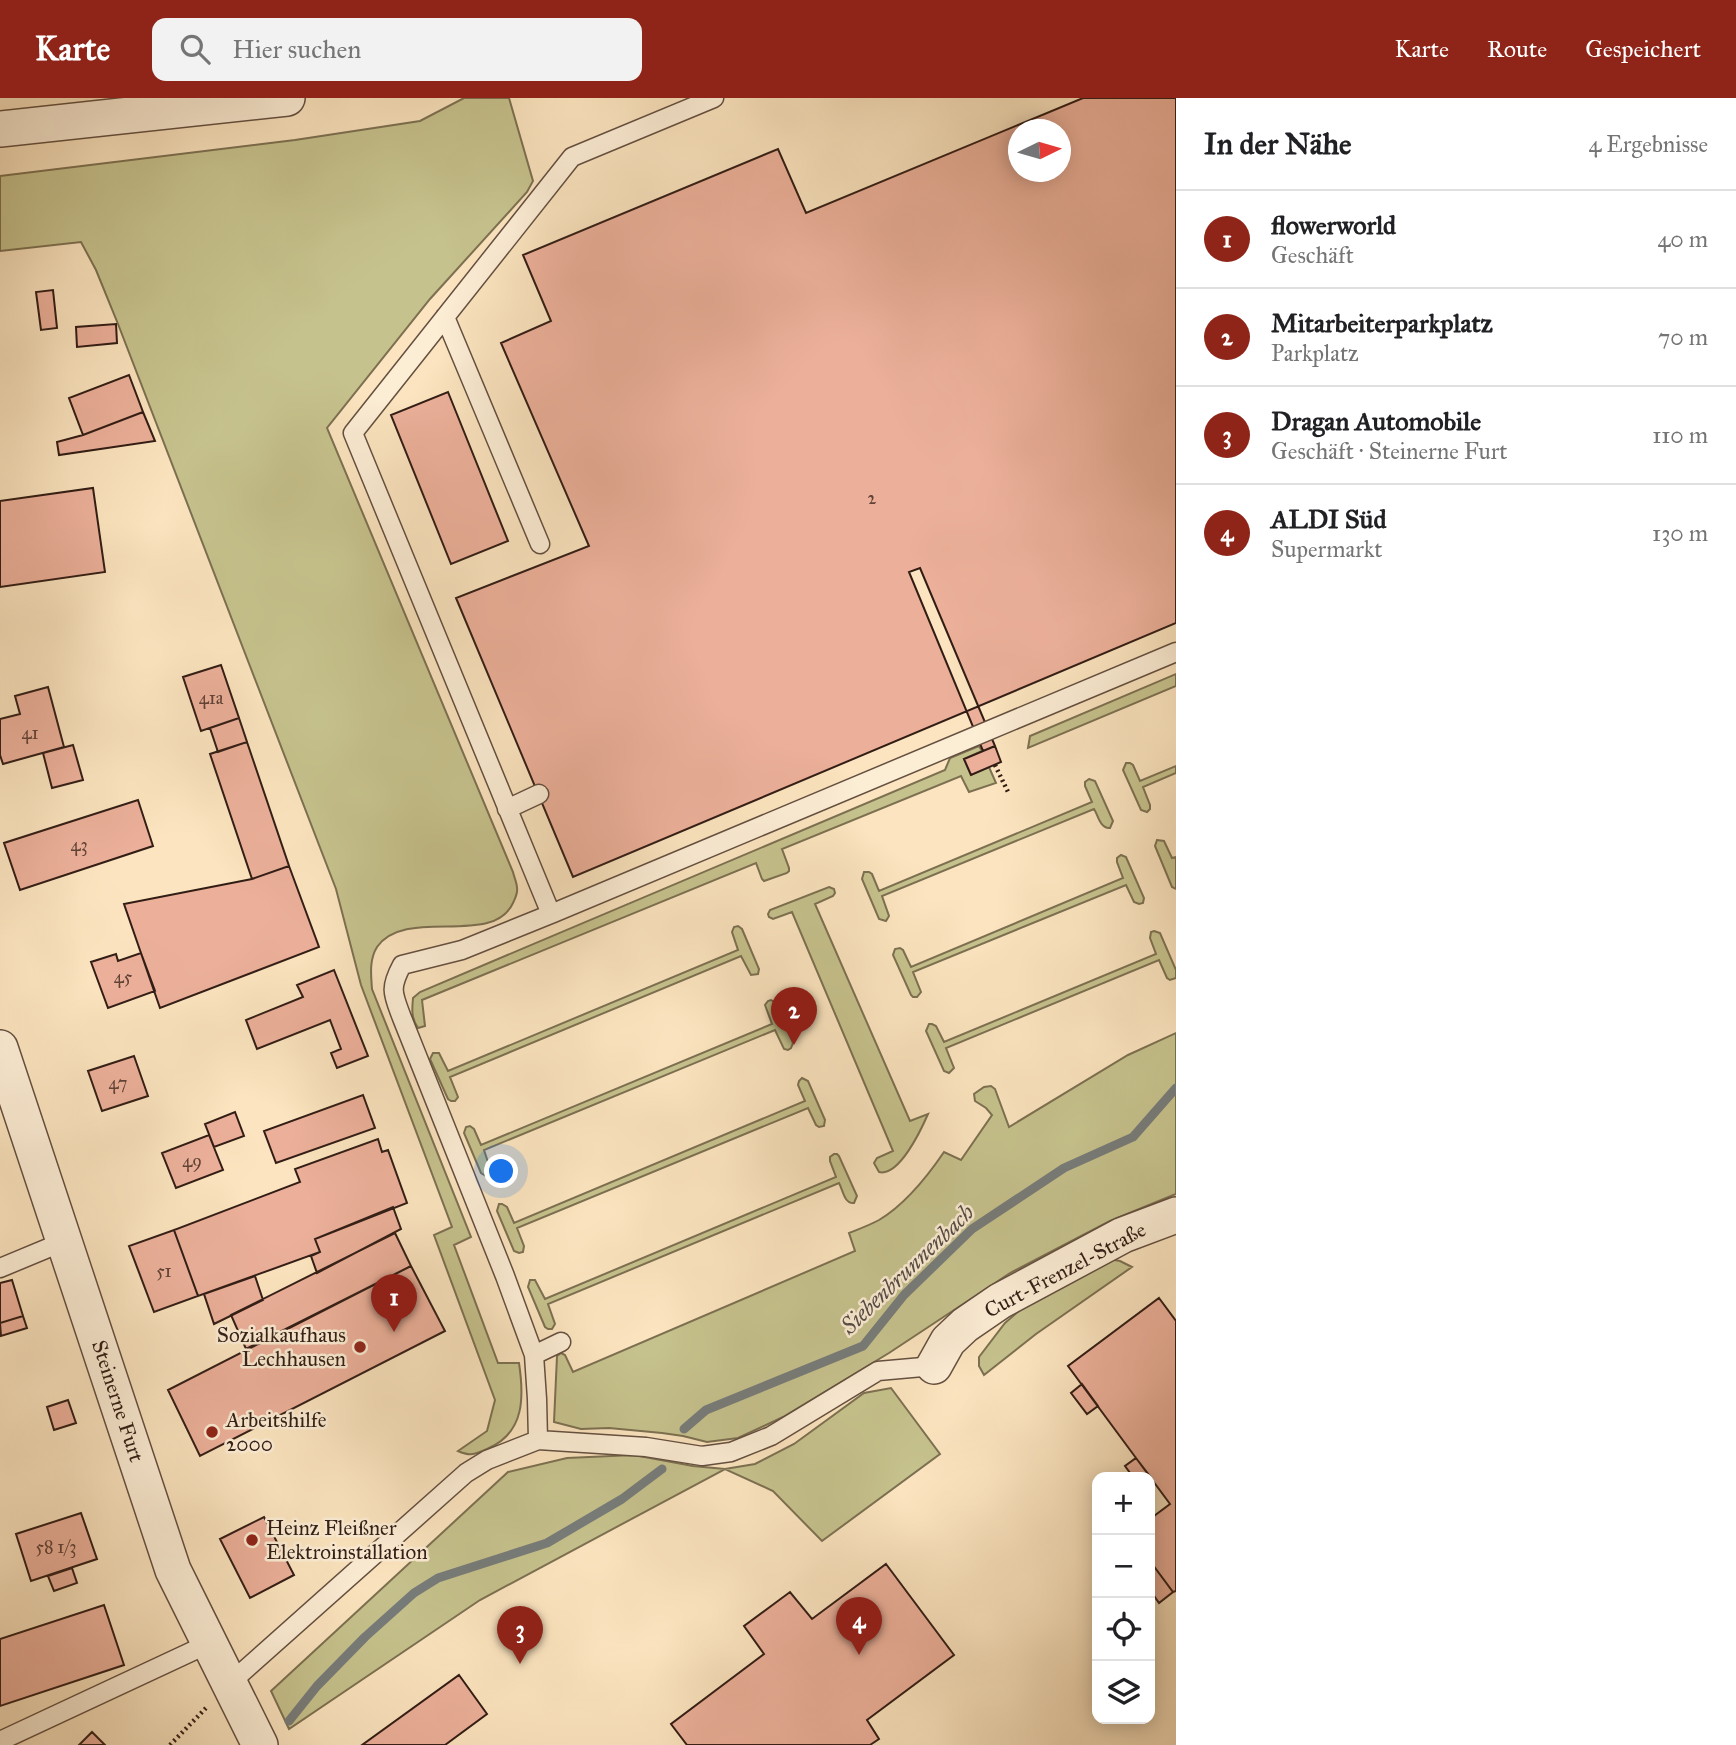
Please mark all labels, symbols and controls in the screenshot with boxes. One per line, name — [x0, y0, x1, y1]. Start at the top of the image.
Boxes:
search box — [152, 18, 642, 81]
text: Karte — [35, 29, 110, 69]
icon: search — [176, 30, 214, 68]
text: Hier suchen — [232, 33, 361, 65]
text: Karte — [1394, 34, 1449, 64]
text: Route — [1487, 34, 1547, 64]
text: Gespeichert — [1585, 34, 1701, 64]
north arrow — [1008, 119, 1071, 182]
text: In der Nähe — [1204, 126, 1352, 162]
text: 4 Ergebnisse — [1589, 130, 1708, 158]
text: flowerworld — [1271, 209, 1396, 241]
text: 1 — [1222, 225, 1232, 253]
text: 40 m — [1658, 225, 1708, 253]
text: Geschäft — [1271, 241, 1354, 269]
text: Mitarbeiterparkplatz — [1271, 307, 1493, 339]
text: 2 — [1221, 323, 1233, 351]
text: 70 m — [1658, 323, 1708, 351]
text: Parkplatz — [1271, 339, 1359, 367]
text: Dragan Automobile — [1271, 405, 1481, 437]
text: 3 — [1222, 421, 1232, 449]
text: 110 m — [1652, 421, 1708, 449]
text: Geschäft · Steinerne Furt — [1271, 437, 1508, 465]
house number: 2 — [868, 487, 877, 509]
text: ALDI Süd — [1271, 503, 1387, 535]
text: 4 — [1221, 519, 1233, 547]
text: 130 m — [1652, 519, 1708, 547]
text: Supermarkt — [1271, 535, 1382, 563]
house number: 41a — [199, 687, 224, 709]
house number: 41 — [21, 722, 39, 744]
house number: 43 — [70, 834, 88, 856]
house number: 45 — [114, 966, 133, 988]
pin: 2 — [771, 987, 817, 1045]
house number: 47 — [109, 1072, 127, 1094]
house number: 49 — [182, 1150, 202, 1172]
your location — [484, 1154, 518, 1188]
water label: Siebenbrunnenbach — [834, 1198, 980, 1340]
street label: Curt-Frenzel-Straße — [980, 1216, 1150, 1324]
house number: 51 — [156, 1260, 172, 1282]
pin: 1 — [371, 1274, 417, 1332]
place label: Sozialkaufhaus Lechhausen — [217, 1322, 346, 1372]
street label: Steinerne Furt — [86, 1337, 150, 1466]
marker: Sozialkaufhaus Lechhausen — [352, 1339, 368, 1355]
place label: Arbeitshilfe 2000 — [225, 1407, 327, 1457]
marker: Arbeitshilfe 2000 — [204, 1424, 220, 1440]
map controls — [1092, 1472, 1155, 1724]
button: + — [1092, 1472, 1155, 1535]
place label: Heinz Fleißner Elektroinstallation — [266, 1515, 428, 1565]
marker: Heinz Fleißner Elektroinstallation — [244, 1532, 260, 1548]
button: − — [1092, 1535, 1155, 1598]
house number: 58 1/3 — [36, 1536, 76, 1558]
pin: 4 — [836, 1597, 882, 1655]
button: locate — [1092, 1598, 1155, 1661]
pin: 3 — [497, 1606, 543, 1664]
button: layers — [1092, 1661, 1155, 1724]

